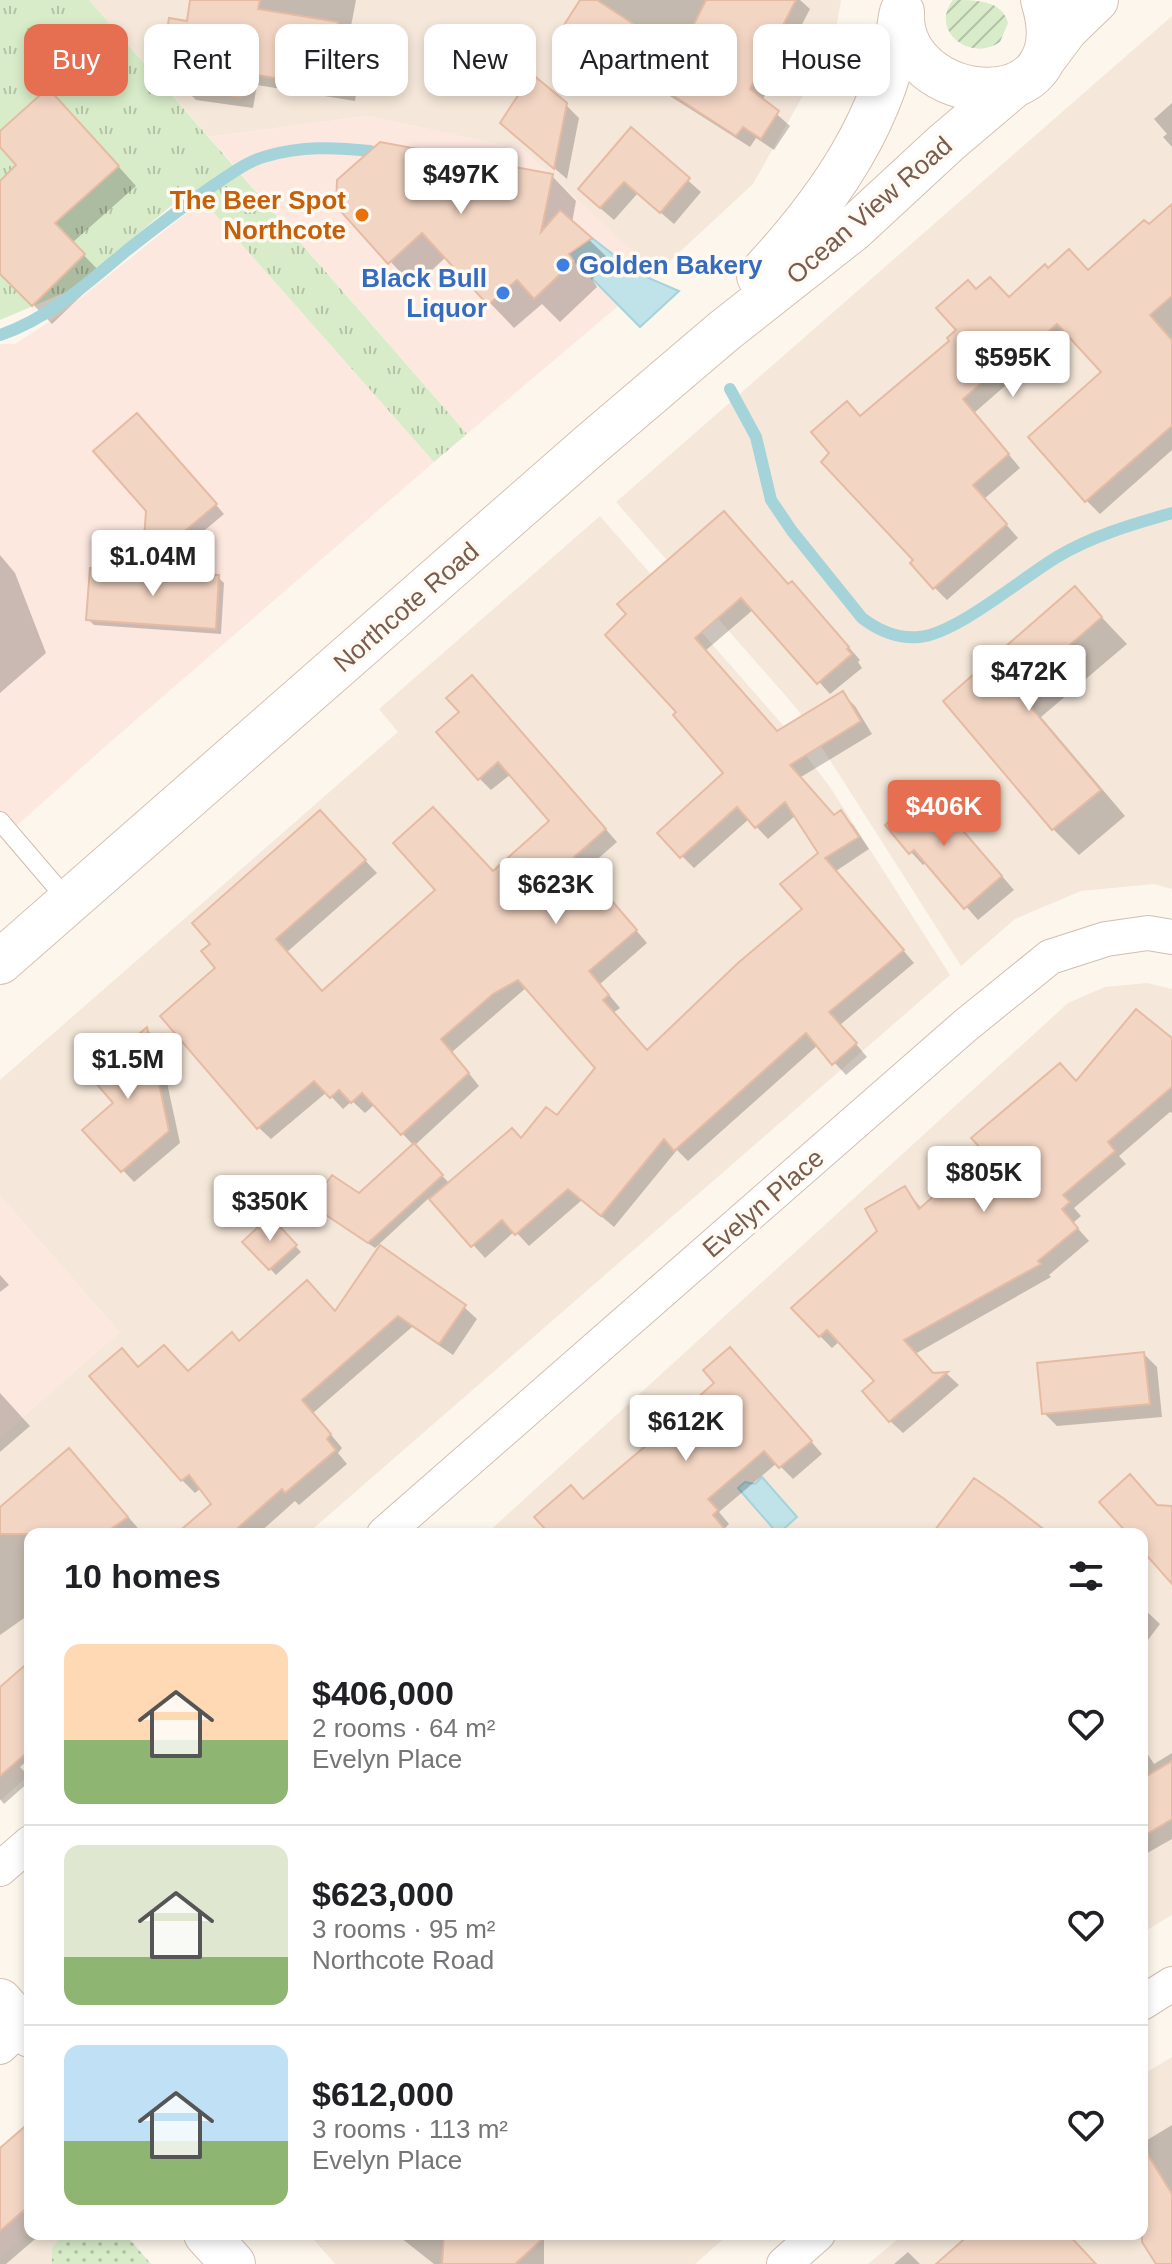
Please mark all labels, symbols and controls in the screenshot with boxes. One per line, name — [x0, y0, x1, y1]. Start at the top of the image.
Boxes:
chip: Buy — [24, 24, 128, 96]
chip: Rent — [144, 24, 259, 96]
chip: Filters — [275, 24, 408, 96]
chip: New — [424, 24, 536, 96]
chip: Apartment — [552, 24, 737, 96]
chip: House — [753, 24, 890, 96]
street label: Ocean View Road — [780, 130, 958, 290]
pin: $497K — [405, 148, 517, 216]
text: $497K — [423, 159, 499, 189]
place label: The Beer Spot Northcote — [170, 185, 346, 245]
marker: The Beer Spot Northcote — [353, 206, 371, 224]
place label: Golden Bakery — [579, 250, 763, 280]
marker: Golden Bakery — [554, 256, 572, 274]
place label: Black Bull Liquor — [361, 263, 487, 323]
marker: Black Bull Liquor — [494, 284, 512, 302]
pin: $595K — [957, 331, 1069, 399]
text: $595K — [975, 342, 1051, 372]
pin: $1.04M — [88, 530, 218, 598]
street label: Northcote Road — [327, 536, 485, 678]
text: $1.04M — [110, 541, 196, 571]
pin: $472K — [973, 645, 1085, 713]
text: $472K — [991, 656, 1067, 686]
pin: $406K — [888, 780, 1000, 848]
text: $406K — [906, 791, 982, 821]
pin: $623K — [500, 858, 612, 926]
text: $623K — [518, 869, 594, 899]
pin: $1.5M — [72, 1033, 184, 1101]
text: $1.5M — [92, 1044, 164, 1074]
street label: Evelyn Place — [696, 1142, 830, 1264]
pin: $805K — [928, 1146, 1040, 1214]
text: $805K — [946, 1157, 1022, 1187]
pin: $350K — [214, 1175, 326, 1243]
text: $350K — [232, 1186, 308, 1216]
pin: $612K — [630, 1395, 742, 1463]
text: $612K — [648, 1406, 724, 1436]
icon: filters — [1064, 1554, 1108, 1598]
text: 10 homes — [64, 1557, 221, 1595]
text: $406,000 — [312, 1674, 454, 1712]
icon: home — [128, 1676, 224, 1772]
icon: heart — [1064, 1702, 1108, 1746]
text: 2 rooms · 64 m² — [312, 1713, 496, 1743]
text: Evelyn Place — [312, 1744, 462, 1774]
text: $623,000 — [312, 1875, 454, 1913]
icon: home — [128, 1877, 224, 1973]
icon: heart — [1064, 1903, 1108, 1947]
text: 3 rooms · 95 m² — [312, 1914, 496, 1944]
text: Northcote Road — [312, 1945, 494, 1975]
text: $612,000 — [312, 2075, 454, 2113]
icon: home — [128, 2077, 224, 2173]
icon: heart — [1064, 2103, 1108, 2147]
text: 3 rooms · 113 m² — [312, 2114, 508, 2144]
text: Evelyn Place — [312, 2145, 462, 2175]

